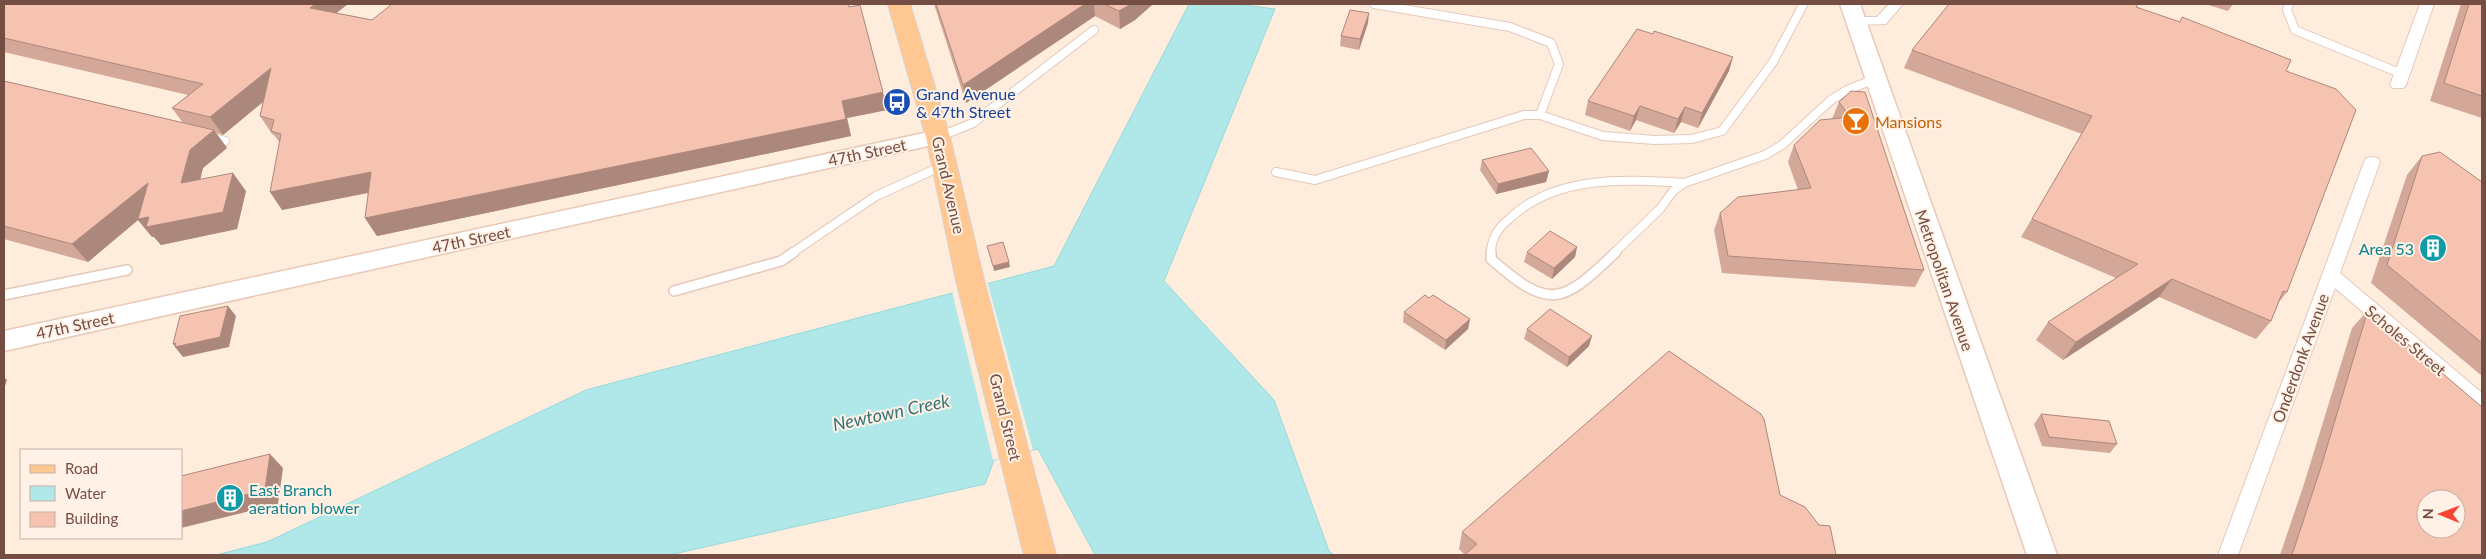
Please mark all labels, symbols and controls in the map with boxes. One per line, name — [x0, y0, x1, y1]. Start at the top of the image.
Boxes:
place label: Grand Avenue & 47th Street — [916, 84, 1016, 121]
bus stop icon: Grand Avenue & 47th Street — [882, 87, 912, 117]
bar icon: Mansions — [1841, 106, 1871, 136]
place label: Mansions — [1875, 112, 1942, 131]
street label: 47th Street — [826, 134, 908, 170]
street label: Grand Avenue — [929, 134, 969, 236]
street label: Metropolitan Avenue — [1912, 207, 1978, 353]
street label: 47th Street — [430, 221, 512, 257]
building icon: Area 53 — [2418, 233, 2448, 263]
place label: Area 53 — [2359, 239, 2414, 258]
street label: Onderdonk Avenue — [2268, 291, 2332, 425]
street label: Scholes Street — [2362, 301, 2450, 379]
street label: 47th Street — [34, 307, 116, 343]
street label: Grand Street — [986, 371, 1026, 463]
water label: Newtown Creek — [831, 389, 952, 435]
legend — [20, 449, 182, 539]
text: Road — [65, 459, 98, 477]
place label: East Branch aeration blower — [249, 480, 359, 517]
building icon: East Branch aeration blower — [215, 483, 245, 513]
text: Water — [65, 484, 106, 502]
north arrow — [2416, 489, 2466, 539]
text: N — [2419, 508, 2436, 519]
text: Building — [65, 509, 118, 527]

